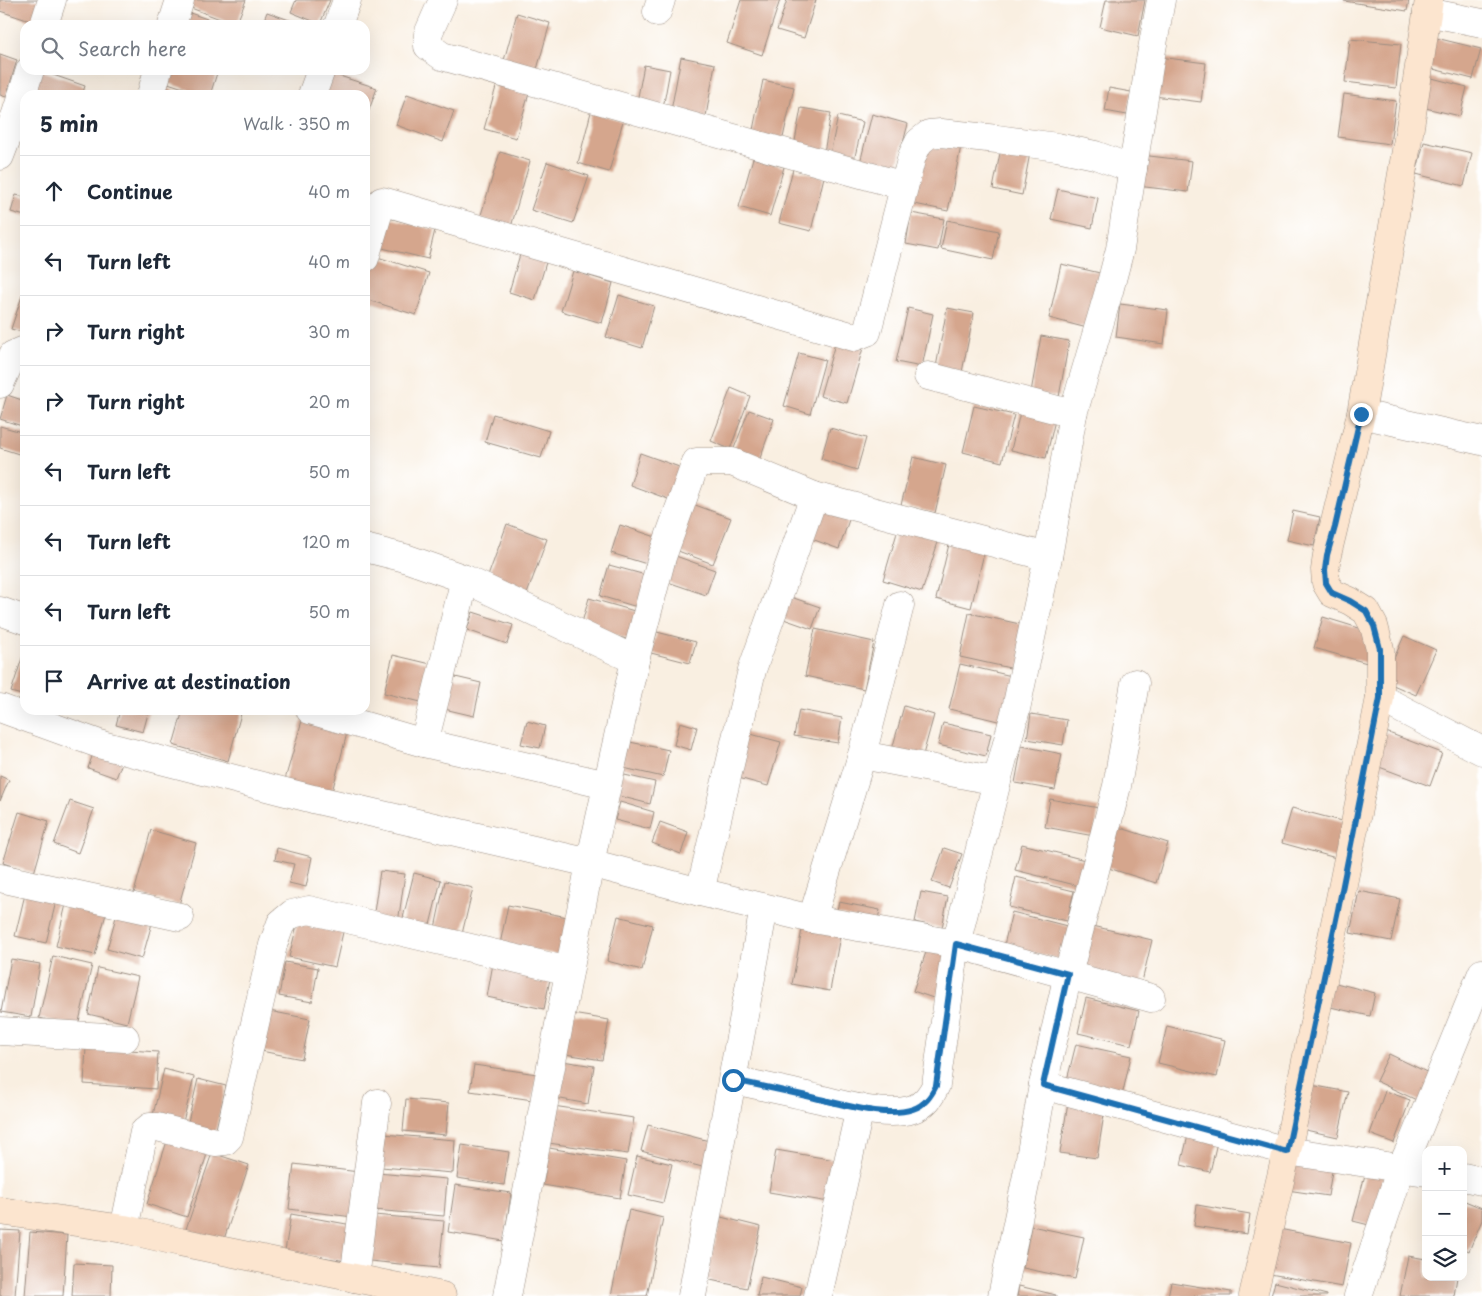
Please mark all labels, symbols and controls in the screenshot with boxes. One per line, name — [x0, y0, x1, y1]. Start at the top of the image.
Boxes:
search box — [20, 20, 370, 75]
icon: search — [38, 34, 66, 62]
text: Search here — [78, 34, 187, 62]
text: 5 min — [40, 107, 98, 139]
text: Walk · 350 m — [243, 111, 350, 135]
icon: ahead — [40, 177, 68, 205]
text: Continue — [87, 177, 173, 205]
text: 40 m — [308, 179, 350, 203]
icon: left — [40, 247, 68, 275]
text: Turn left — [87, 247, 171, 275]
text: 40 m — [308, 249, 350, 273]
icon: right — [40, 317, 68, 345]
text: Turn right — [87, 317, 185, 345]
text: 30 m — [308, 319, 350, 343]
icon: right — [40, 387, 68, 415]
text: Turn right — [87, 387, 185, 415]
text: 20 m — [309, 389, 350, 413]
route end — [1350, 403, 1373, 426]
icon: left — [40, 457, 68, 485]
text: Turn left — [87, 457, 171, 485]
text: 50 m — [309, 459, 350, 483]
icon: left — [40, 527, 68, 555]
text: Turn left — [87, 527, 171, 555]
text: 120 m — [303, 529, 350, 553]
icon: left — [40, 597, 68, 625]
text: Turn left — [87, 597, 171, 625]
text: 50 m — [309, 599, 350, 623]
icon: arrive — [40, 667, 68, 695]
text: Arrive at destination — [87, 667, 291, 695]
route start — [722, 1069, 745, 1092]
map controls — [1422, 1146, 1467, 1281]
button: + — [1422, 1146, 1467, 1191]
button: − — [1422, 1191, 1467, 1236]
button: layers — [1422, 1236, 1467, 1281]

